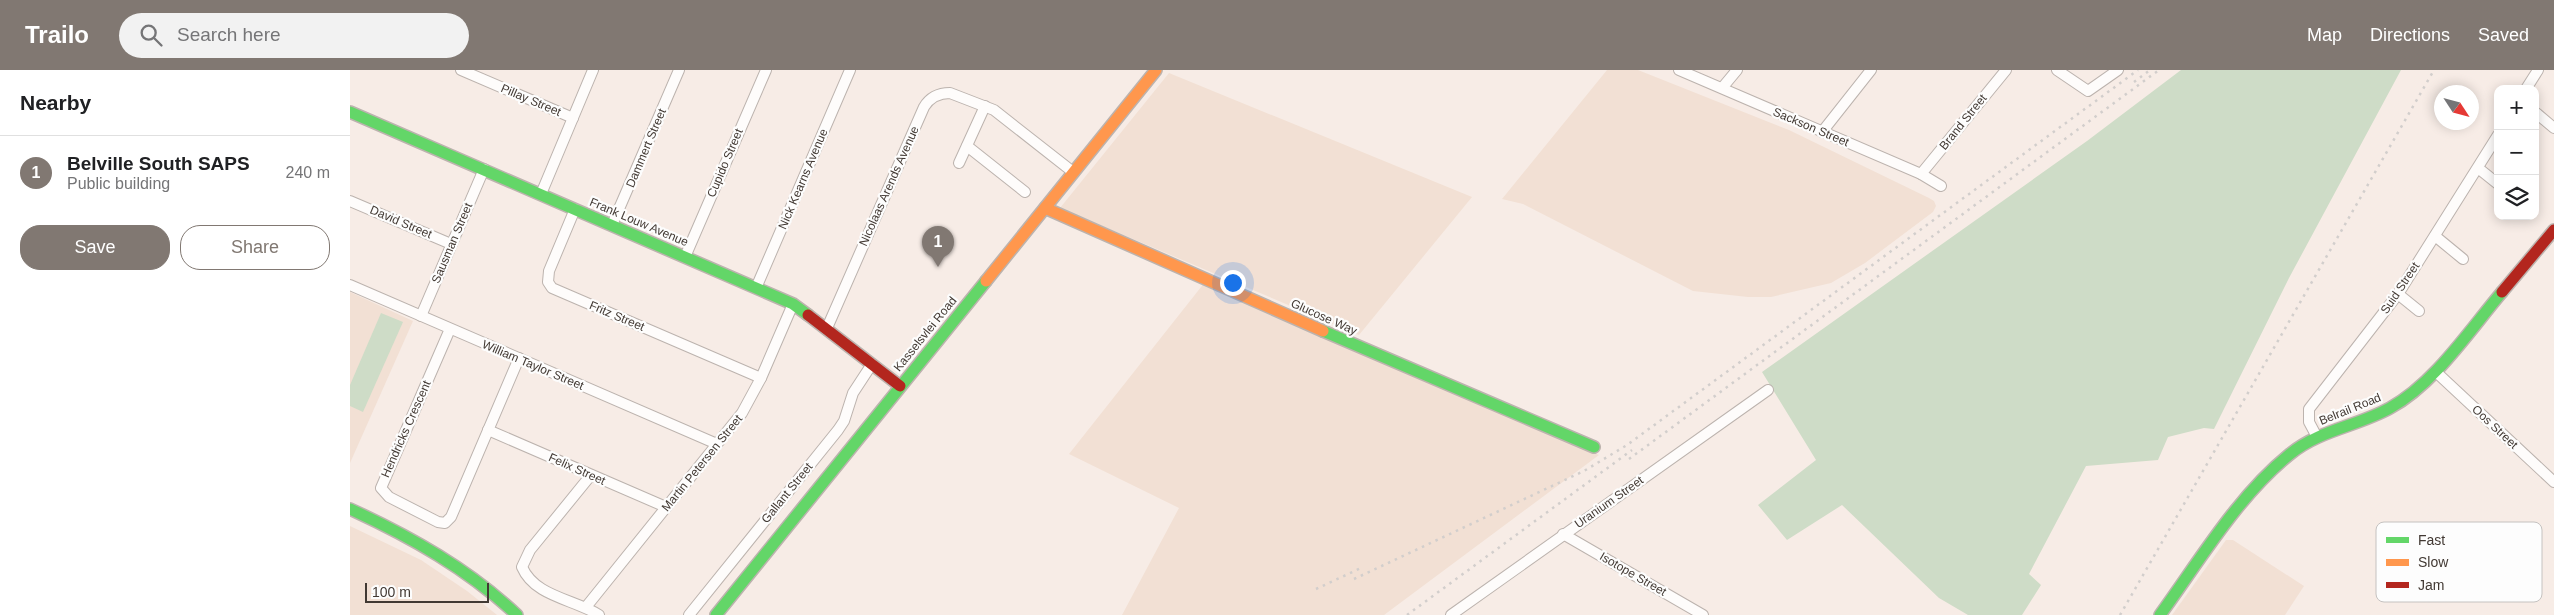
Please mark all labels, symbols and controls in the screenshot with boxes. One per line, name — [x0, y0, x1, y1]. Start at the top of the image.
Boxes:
search box — [119, 13, 469, 58]
text: Trailo — [25, 21, 89, 48]
icon: search — [137, 21, 165, 49]
text: Search here — [177, 24, 281, 45]
text: Map — [2307, 25, 2342, 45]
text: Directions — [2370, 25, 2450, 45]
text: Saved — [2478, 25, 2529, 45]
street label: Pillay Street — [499, 81, 564, 119]
north arrow — [2434, 85, 2479, 130]
map controls — [2494, 85, 2539, 220]
button: + — [2494, 85, 2539, 130]
text: Nearby — [20, 91, 91, 114]
street label: Brand Street — [1936, 91, 1990, 153]
street label: Sackson Street — [1771, 105, 1852, 150]
street label: Dammert Street — [623, 106, 669, 190]
street label: Nicolaas Arends Avenue — [856, 124, 922, 248]
street label: Cupido Street — [704, 126, 746, 200]
street label: Nick Kearns Avenue — [775, 126, 831, 231]
button: − — [2494, 130, 2539, 175]
text: Belville South SAPS — [67, 153, 250, 174]
text: 1 — [32, 164, 40, 181]
text: 240 m — [286, 164, 330, 181]
text: Public building — [67, 175, 170, 192]
button: layers — [2494, 175, 2539, 220]
street label: Frank Louw Avenue — [588, 195, 691, 249]
street label: Sausman Street — [429, 200, 476, 285]
street label: David Street — [368, 203, 435, 242]
button: Save — [20, 225, 170, 270]
button: Share — [180, 225, 330, 270]
pin: 1 — [922, 226, 954, 267]
street label: Suid Street — [2378, 259, 2423, 317]
your location — [1220, 270, 1246, 296]
street label: Kasselsvlei Road — [891, 294, 959, 374]
street label: Glucose Way — [1289, 296, 1359, 338]
street label: Fritz Street — [587, 298, 647, 334]
street label: William Taylor Street — [480, 337, 587, 393]
street label: Hendricks Crescent — [378, 378, 434, 480]
street label: Belrail Road — [2317, 390, 2383, 428]
street label: Oos Street — [2469, 402, 2521, 452]
street label: Martin Petersen Street — [659, 411, 746, 514]
street label: Felix Street — [546, 450, 608, 488]
street label: Gallant Street — [758, 460, 816, 526]
street label: Uranium Street — [1572, 473, 1647, 531]
legend — [2376, 522, 2542, 602]
text: Fast — [2418, 532, 2445, 548]
street label: Isotope Street — [1597, 549, 1669, 599]
text: Slow — [2418, 554, 2449, 570]
text: Jam — [2418, 577, 2444, 593]
scale bar — [365, 580, 489, 603]
text: 100 m — [372, 584, 411, 600]

